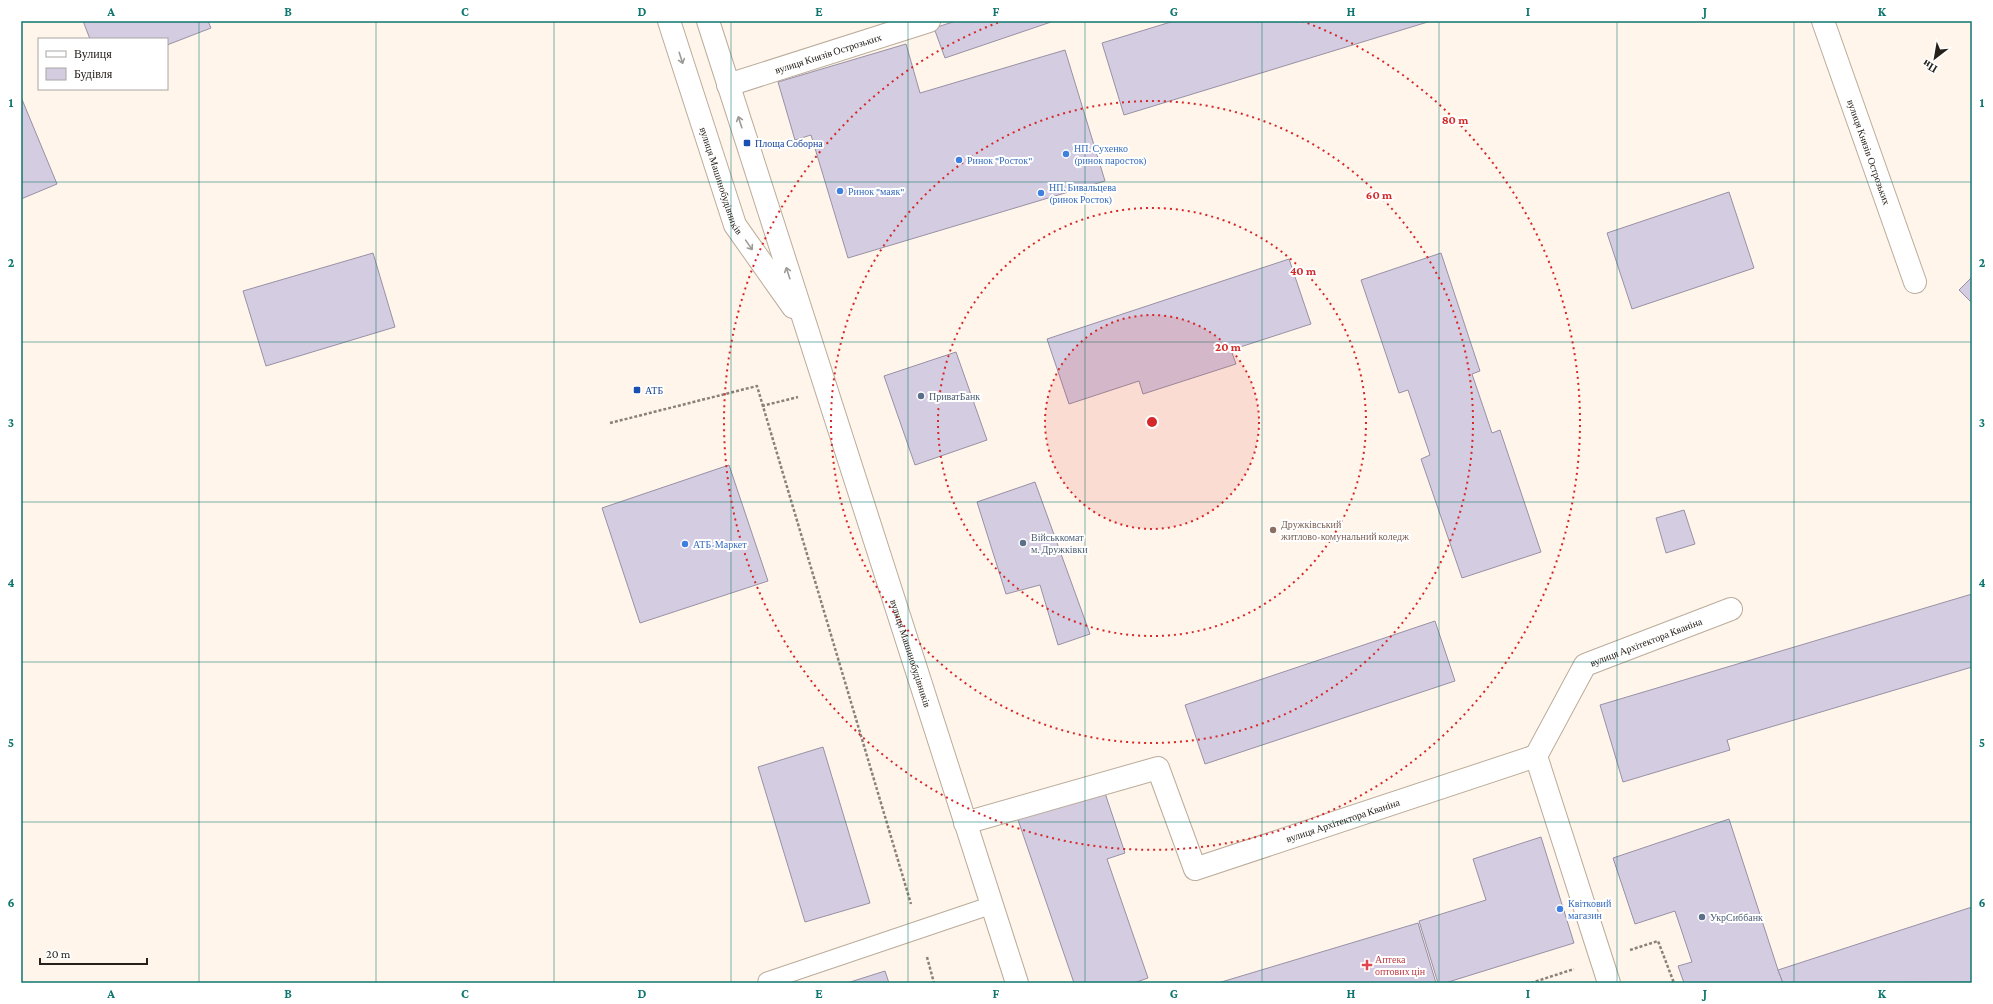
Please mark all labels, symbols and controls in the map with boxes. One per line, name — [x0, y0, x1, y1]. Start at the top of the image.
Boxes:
text: A — [106, 4, 115, 19]
text: B — [284, 4, 292, 19]
text: C — [461, 4, 469, 19]
text: D — [638, 4, 647, 19]
text: E — [815, 4, 823, 19]
text: F — [993, 4, 1000, 19]
text: G — [1170, 4, 1178, 19]
text: H — [1347, 4, 1356, 19]
text: I — [1526, 4, 1530, 19]
text: J — [1701, 4, 1707, 19]
text: K — [1878, 4, 1887, 19]
street label: вулиця Князів Острозьких — [773, 31, 883, 75]
legend — [38, 38, 168, 90]
north arrow — [1915, 38, 1955, 78]
text: Вулиця — [74, 47, 112, 61]
one-way arrow — [678, 51, 685, 64]
text: Пн — [1920, 57, 1939, 76]
text: Будівля — [74, 67, 113, 81]
text: 1 — [9, 95, 14, 110]
text: 1 — [1980, 95, 1985, 110]
street label: вулиця Князів Острозьких — [1846, 98, 1893, 206]
text: 80 m — [1442, 113, 1469, 127]
one-way arrow — [736, 117, 744, 129]
street label: вулиця Машинобудівників — [698, 126, 745, 237]
marker: Площа Соборна — [742, 138, 752, 148]
place label: Площа Соборна — [755, 138, 823, 149]
place label: НП. Сухенко (ринок паросток) — [1074, 143, 1147, 167]
marker: НП. Сухенко (ринок паросток) — [1061, 149, 1071, 159]
marker: Ринок "Росток" — [954, 155, 964, 165]
place label: Ринок "Росток" — [967, 155, 1032, 166]
place label: НП. Бивальцева (ринок Росток) — [1049, 182, 1117, 206]
marker: Ринок "маяк" — [835, 186, 845, 196]
place label: Ринок "маяк" — [848, 186, 904, 197]
marker: НП. Бивальцева (ринок Росток) — [1036, 188, 1046, 198]
text: 60 m — [1366, 188, 1393, 202]
one-way arrow — [745, 240, 753, 251]
text: 2 — [8, 255, 15, 270]
text: 2 — [1979, 255, 1986, 270]
text: 40 m — [1290, 264, 1317, 278]
one-way arrow — [784, 267, 792, 279]
text: 20 m — [1215, 340, 1242, 354]
marker: АТБ — [632, 385, 642, 395]
place label: АТБ — [645, 385, 663, 396]
marker: ПриватБанк — [916, 391, 926, 401]
place label: ПриватБанк — [929, 391, 980, 402]
text: 3 — [8, 415, 14, 430]
centre of rings — [1145, 415, 1159, 429]
text: 3 — [1979, 415, 1985, 430]
place label: Дружківський житлово-комунальний коледж — [1280, 519, 1409, 542]
marker: Дружківський житлово-комунальний коледж — [1268, 525, 1278, 535]
place label: Військкомат м. Дружківки — [1031, 532, 1088, 555]
marker: Військкомат м. Дружківки — [1018, 538, 1028, 548]
marker: АТБ-Маркет — [680, 539, 690, 549]
place label: АТБ-Маркет — [693, 539, 747, 550]
text: 4 — [7, 575, 15, 590]
text: 4 — [1978, 575, 1986, 590]
street label: вулиця Машинобудівників — [889, 598, 934, 709]
street label: вулиця Архітектора Кваніна — [1588, 615, 1704, 668]
text: 5 — [8, 735, 14, 750]
text: 5 — [1979, 735, 1985, 750]
street label: вулиця Архітектора Кваніна — [1285, 796, 1402, 844]
text: 6 — [7, 895, 15, 910]
text: 6 — [1978, 895, 1986, 910]
place label: Квітковий магазин — [1568, 898, 1612, 921]
marker: Квітковий магазин — [1555, 904, 1565, 914]
marker: УкрСиббанк — [1697, 912, 1707, 922]
place label: УкрСиббанк — [1710, 912, 1763, 923]
scale bar — [40, 940, 147, 966]
text: 20 m — [46, 947, 71, 961]
place label: Аптека оптових цін — [1375, 954, 1426, 977]
marker: Аптека оптових цін — [1362, 960, 1372, 970]
text: A — [106, 986, 115, 1001]
text: B — [284, 986, 292, 1001]
text: C — [461, 986, 469, 1001]
text: D — [638, 986, 647, 1001]
text: E — [815, 986, 823, 1001]
text: F — [993, 986, 1000, 1001]
text: G — [1170, 986, 1178, 1001]
text: H — [1347, 986, 1356, 1001]
text: I — [1526, 986, 1530, 1001]
text: J — [1701, 986, 1707, 1001]
text: K — [1878, 986, 1887, 1001]

